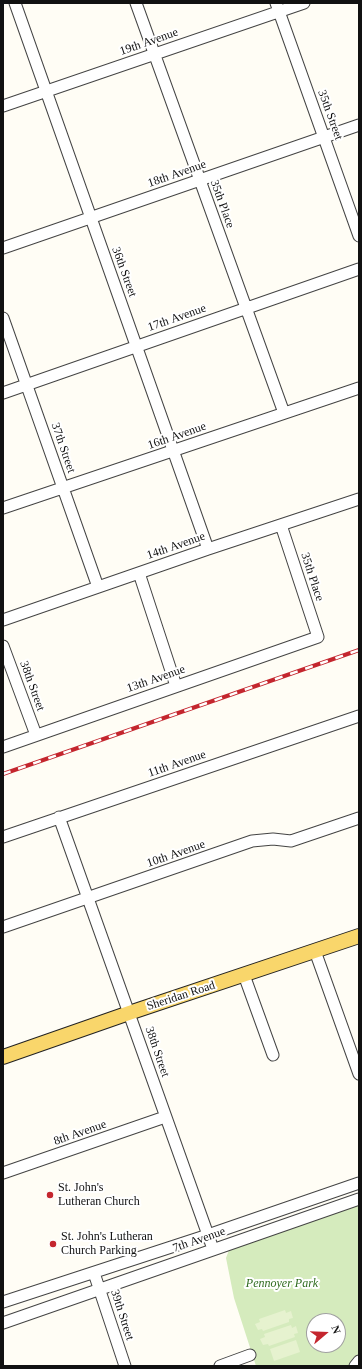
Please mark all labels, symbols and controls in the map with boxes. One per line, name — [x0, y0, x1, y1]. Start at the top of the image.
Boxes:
street label: 19th Avenue — [118, 25, 180, 59]
street label: 35th Street — [314, 88, 346, 142]
street label: 18th Avenue — [146, 157, 208, 191]
street label: 35th Place — [207, 178, 237, 230]
street label: 36th Street — [108, 245, 140, 299]
street label: 17th Avenue — [146, 301, 208, 335]
street label: 16th Avenue — [146, 419, 208, 453]
street label: 37th Street — [48, 421, 78, 475]
street label: 14th Avenue — [145, 529, 207, 563]
street label: 35th Place — [297, 551, 327, 603]
street label: 38th Street — [16, 659, 48, 713]
street label: 13th Avenue — [125, 662, 187, 696]
street label: 11th Avenue — [146, 747, 208, 781]
street label: 10th Avenue — [145, 837, 207, 871]
street label: Sheridan Road — [145, 978, 217, 1014]
street label: 38th Street — [142, 1025, 172, 1079]
street label: 8th Avenue — [52, 1117, 108, 1149]
place label: St. John's Lutheran Church — [58, 1181, 140, 1209]
marker: St. John's Lutheran Church — [45, 1190, 55, 1200]
street label: 7th Avenue — [171, 1224, 227, 1256]
place label: St. John's Lutheran Church Parking — [61, 1230, 153, 1258]
marker: St. John's Lutheran Church Parking — [48, 1239, 58, 1249]
park label: Pennoyer Park — [246, 1277, 318, 1291]
street label: 39th Street — [107, 1288, 137, 1342]
north arrow — [306, 1313, 346, 1353]
text: N — [329, 1324, 343, 1335]

